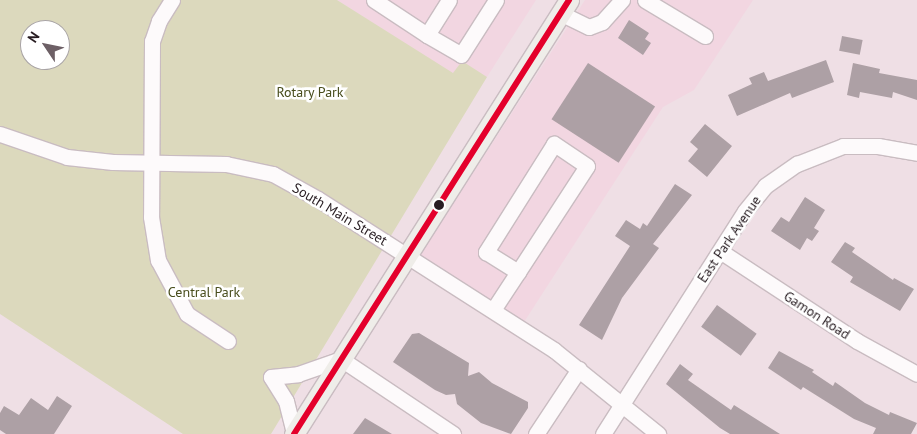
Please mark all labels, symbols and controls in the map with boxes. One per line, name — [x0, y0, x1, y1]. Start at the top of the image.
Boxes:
north arrow — [20, 20, 70, 70]
text: N — [23, 28, 43, 46]
park label: Rotary Park — [276, 84, 344, 100]
street label: South Main Street — [290, 179, 390, 249]
street label: East Park Avenue — [694, 192, 764, 286]
unlabelled marker — [434, 200, 444, 210]
park label: Central Park — [168, 284, 240, 300]
street label: Gamon Road — [781, 287, 853, 343]

